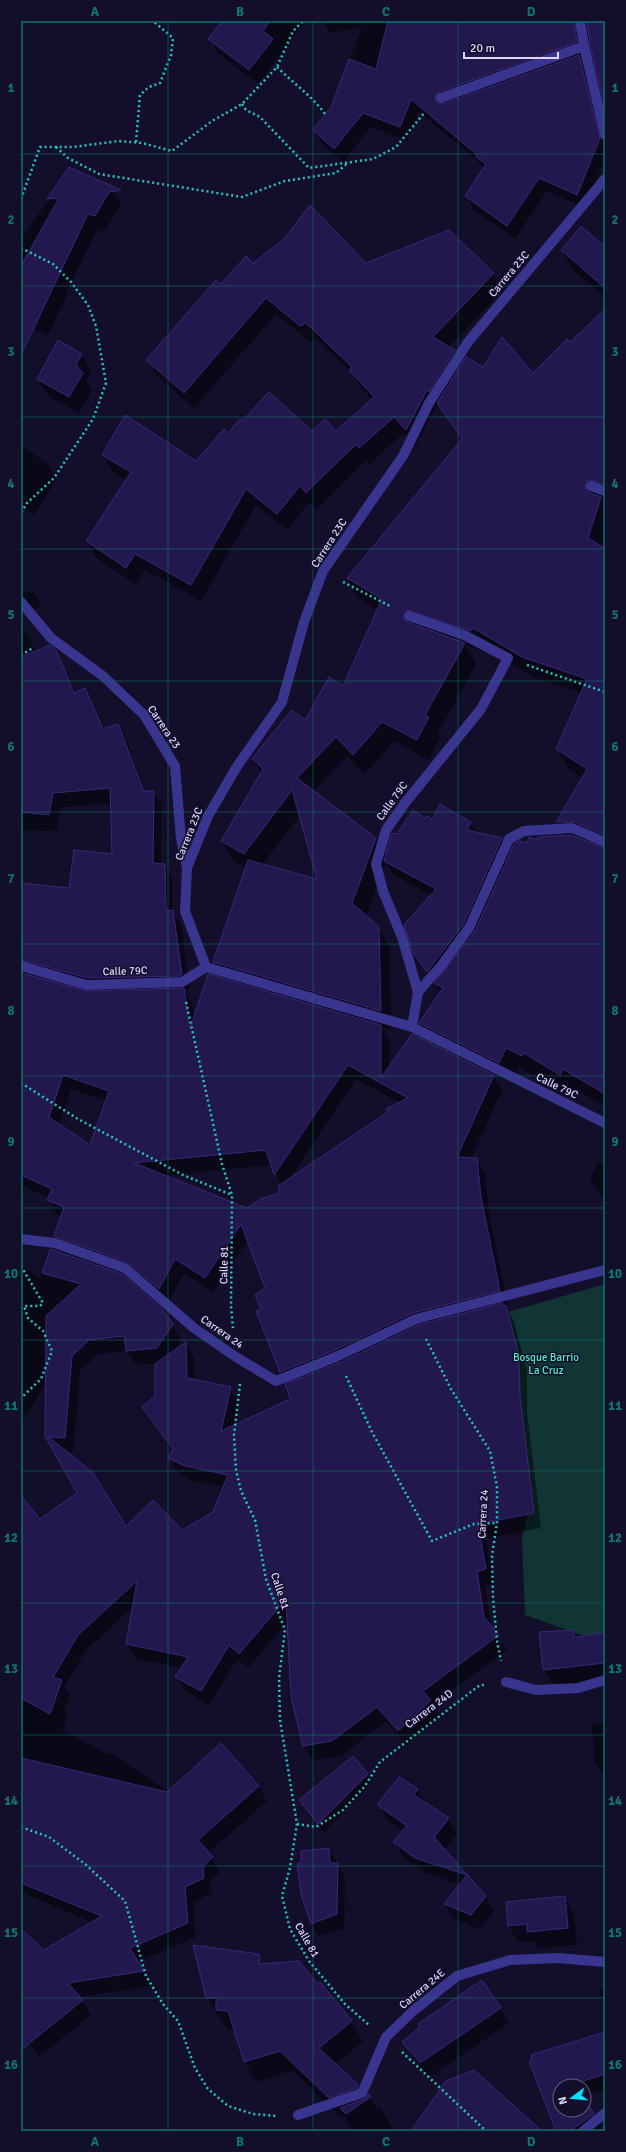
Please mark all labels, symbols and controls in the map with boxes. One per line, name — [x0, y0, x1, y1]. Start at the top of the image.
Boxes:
text: A — [91, 4, 100, 20]
text: B — [236, 4, 244, 20]
text: C — [382, 4, 390, 20]
text: D — [527, 4, 536, 20]
scale bar — [464, 34, 558, 60]
text: 20 m — [470, 41, 495, 56]
text: 1 — [7, 80, 15, 96]
text: 1 — [611, 80, 619, 96]
text: 2 — [7, 212, 15, 228]
text: 2 — [611, 212, 619, 228]
street label: Carrera 23C — [486, 248, 532, 300]
text: 3 — [7, 344, 15, 360]
text: 3 — [611, 344, 619, 360]
text: 4 — [7, 476, 15, 492]
text: 4 — [611, 476, 619, 492]
street label: Carrera 23C — [308, 516, 350, 570]
text: 5 — [7, 607, 15, 623]
text: 5 — [611, 607, 619, 623]
street label: Carrera 23 — [145, 703, 183, 751]
text: 6 — [7, 739, 15, 755]
text: 6 — [611, 739, 619, 755]
street label: Calle 79C — [374, 779, 411, 823]
street label: Carrera 23C — [172, 805, 206, 862]
text: 7 — [7, 871, 15, 887]
text: 7 — [611, 871, 619, 887]
street label: Calle 79C — [102, 964, 148, 978]
text: 8 — [7, 1003, 15, 1019]
text: 8 — [611, 1003, 619, 1019]
street label: Calle 79C — [534, 1070, 580, 1102]
text: 9 — [7, 1134, 15, 1150]
text: 9 — [611, 1134, 619, 1150]
street label: Calle 81 — [217, 1246, 231, 1284]
text: 10 — [4, 1266, 18, 1282]
text: 10 — [608, 1266, 622, 1282]
street label: Carrera 24 — [198, 1313, 246, 1352]
park label: Bosque Barrio La Cruz — [513, 1351, 579, 1377]
text: 11 — [4, 1398, 18, 1414]
text: 11 — [608, 1398, 622, 1414]
street label: Carrera 24 — [475, 1489, 491, 1539]
text: 12 — [4, 1530, 18, 1546]
text: 12 — [608, 1530, 622, 1546]
street label: Calle 81 — [268, 1571, 292, 1611]
text: 13 — [4, 1661, 18, 1677]
text: 13 — [608, 1661, 622, 1677]
street label: Carrera 24D — [403, 1687, 455, 1731]
text: 14 — [4, 1793, 18, 1809]
text: 14 — [608, 1793, 622, 1809]
street label: Calle 81 — [292, 1920, 322, 1960]
text: 15 — [4, 1925, 18, 1941]
text: 15 — [608, 1925, 622, 1941]
street label: Carrera 24E — [397, 1966, 447, 2012]
text: 16 — [4, 2057, 18, 2073]
text: 16 — [608, 2057, 622, 2073]
north arrow — [552, 2078, 592, 2118]
text: N — [556, 2095, 570, 2106]
text: A — [91, 2134, 100, 2150]
text: B — [236, 2134, 244, 2150]
text: C — [382, 2134, 390, 2150]
text: D — [527, 2134, 536, 2150]

